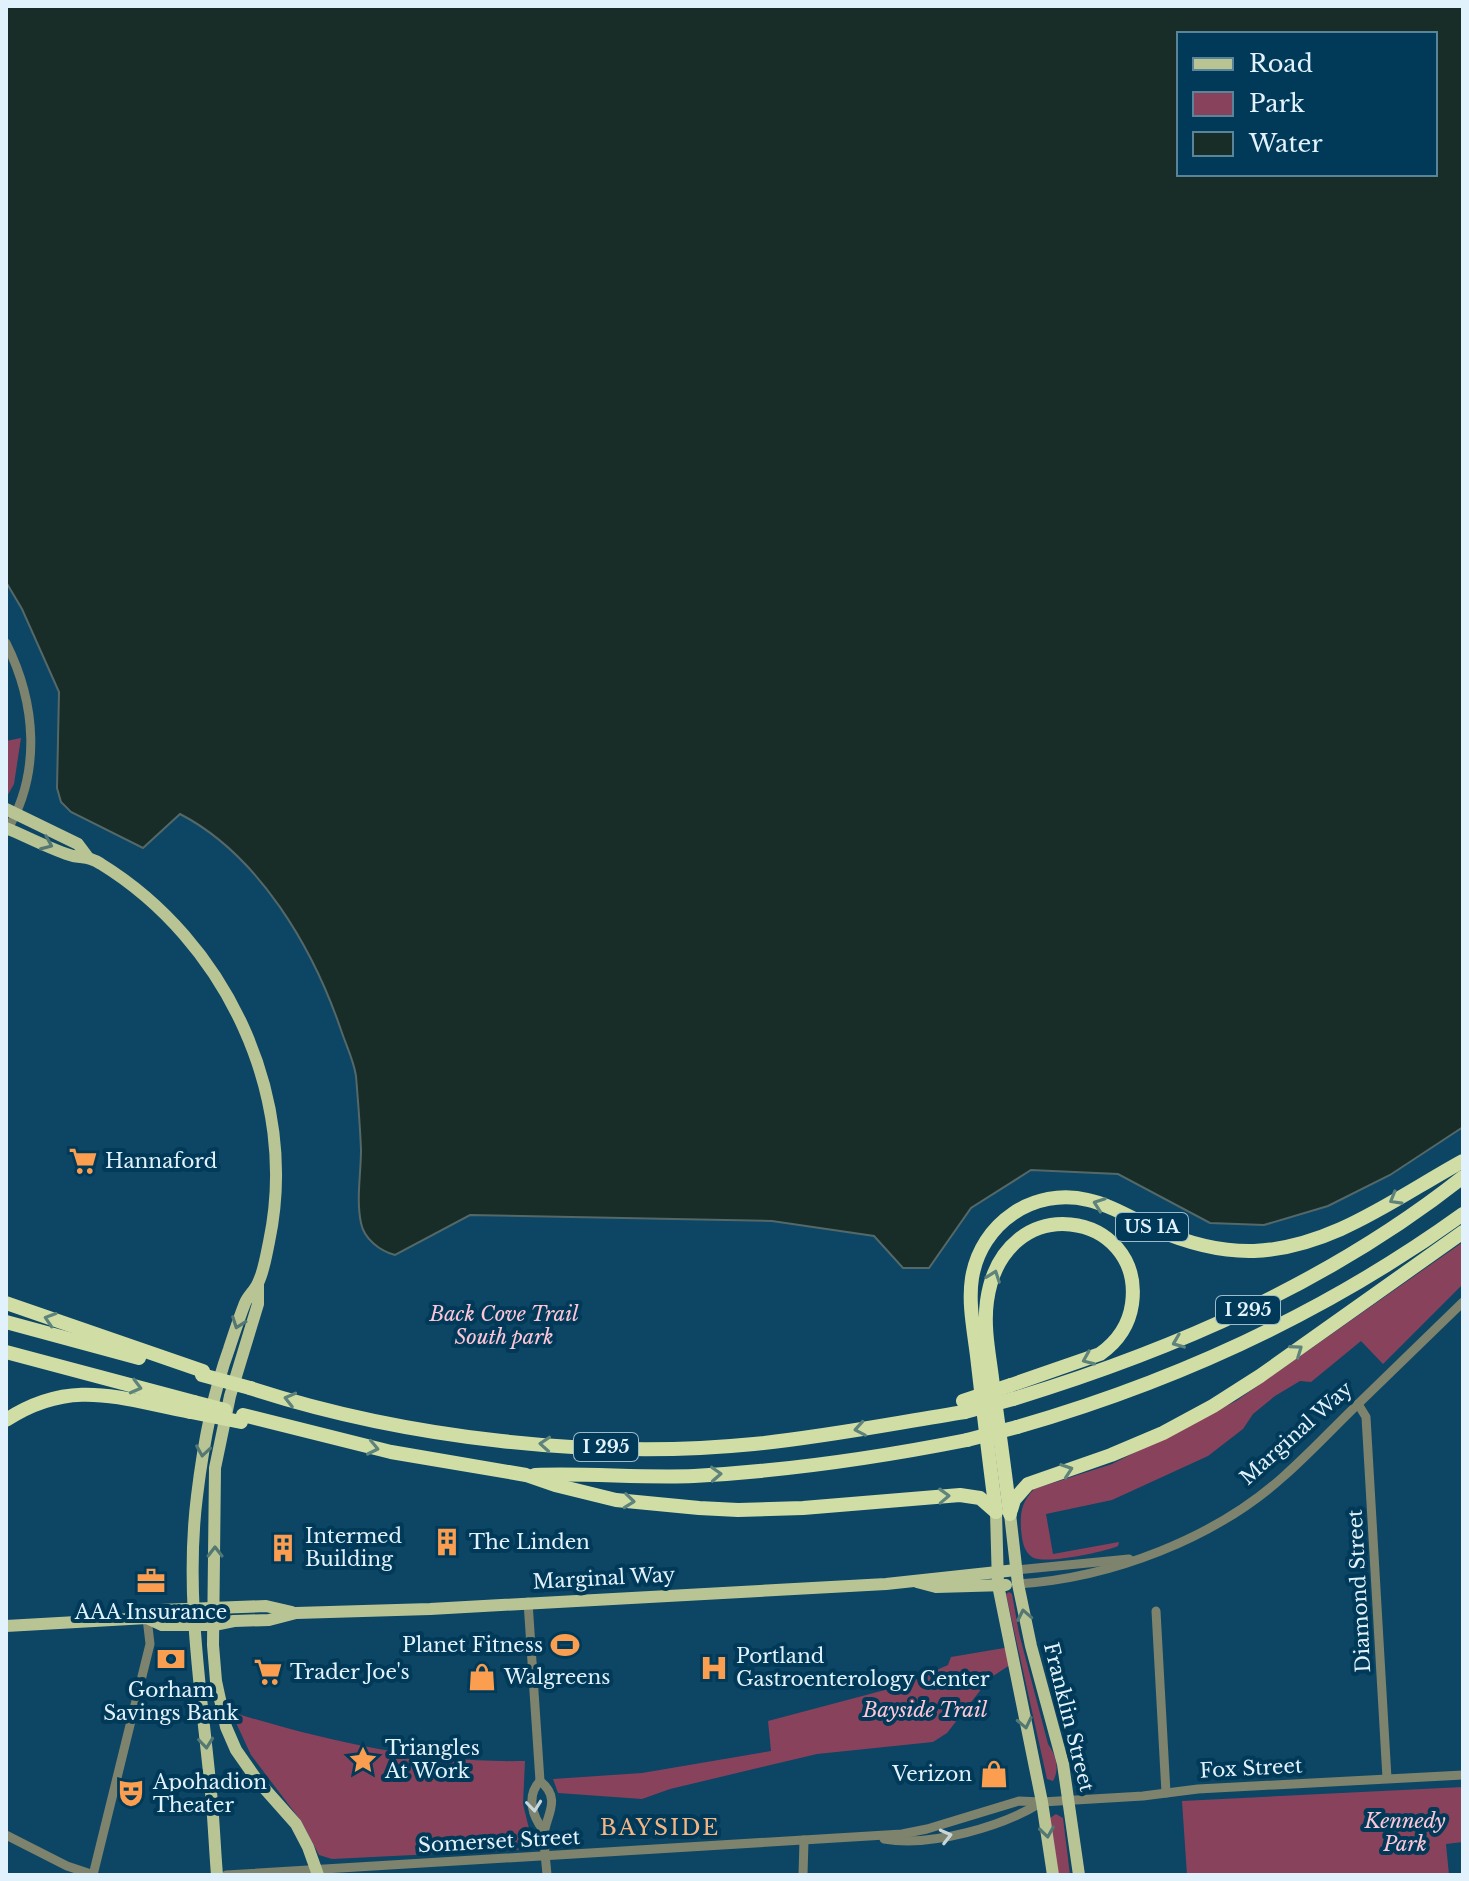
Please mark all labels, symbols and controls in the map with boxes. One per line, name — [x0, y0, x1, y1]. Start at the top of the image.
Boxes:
legend — [1177, 32, 1437, 176]
text: Road — [1249, 49, 1313, 78]
text: Park — [1249, 89, 1305, 118]
text: Water — [1248, 129, 1323, 158]
one-way arrow — [39, 835, 53, 851]
supermarket icon: Hannaford — [68, 1146, 98, 1176]
place label: Hannaford — [105, 1149, 217, 1173]
one-way arrow — [1389, 1189, 1404, 1205]
one-way arrow — [1093, 1197, 1107, 1214]
road number: US 1A — [1116, 1213, 1188, 1241]
one-way arrow — [984, 1270, 1001, 1284]
road number: I 295 — [1216, 1296, 1280, 1324]
park label: Back Cove Trail South park — [429, 1302, 579, 1349]
one-way arrow — [44, 1312, 58, 1328]
one-way arrow — [231, 1315, 248, 1329]
one-way arrow — [1172, 1332, 1186, 1349]
one-way arrow — [1288, 1345, 1302, 1360]
one-way arrow — [1081, 1350, 1096, 1366]
street label: Marginal Way — [1235, 1376, 1357, 1490]
one-way arrow — [128, 1377, 142, 1394]
one-way arrow — [283, 1392, 297, 1409]
one-way arrow — [853, 1419, 867, 1436]
road number: I 295 — [574, 1433, 638, 1461]
one-way arrow — [538, 1436, 551, 1453]
one-way arrow — [366, 1439, 379, 1456]
one-way arrow — [195, 1445, 212, 1458]
one-way arrow — [1060, 1463, 1074, 1479]
one-way arrow — [710, 1466, 723, 1483]
one-way arrow — [938, 1487, 951, 1504]
one-way arrow — [623, 1492, 636, 1509]
street label: Diamond Street — [1343, 1508, 1375, 1673]
place label: Intermed Building — [305, 1524, 402, 1571]
building icon: The Linden — [432, 1527, 462, 1557]
place label: The Linden — [469, 1530, 590, 1554]
building icon: Intermed Building — [268, 1533, 298, 1563]
one-way arrow — [206, 1545, 223, 1558]
street label: Marginal Way — [532, 1562, 676, 1594]
office icon: AAA Insurance — [136, 1566, 166, 1596]
place label: AAA Insurance — [74, 1600, 227, 1624]
one-way arrow — [1016, 1608, 1033, 1622]
sports icon: Planet Fitness — [550, 1630, 580, 1660]
place label: Planet Fitness — [402, 1633, 543, 1657]
street label: Franklin Street — [1039, 1640, 1099, 1795]
bank icon: Gorham Savings Bank — [156, 1644, 186, 1674]
place label: Portland Gastroenterology Center — [736, 1644, 990, 1691]
hospital icon: Portland Gastroenterology Center — [699, 1653, 729, 1683]
supermarket icon: Trader Joe's — [253, 1657, 283, 1687]
place label: Trader Joe's — [290, 1660, 410, 1684]
shop icon: Walgreens — [467, 1662, 497, 1692]
place label: Walgreens — [503, 1665, 610, 1689]
place label: Gorham Savings Bank — [103, 1678, 240, 1725]
park label: Bayside Trail — [862, 1698, 988, 1722]
one-way arrow — [1016, 1716, 1033, 1729]
place label: Triangles At Work — [384, 1736, 480, 1783]
one-way arrow — [197, 1737, 214, 1750]
place icon: Triangles At Work — [348, 1745, 378, 1775]
street label: Fox Street — [1199, 1753, 1303, 1783]
shop icon: Verizon — [979, 1759, 1009, 1789]
place label: Verizon — [891, 1762, 972, 1786]
place label: Apohadion Theater — [152, 1770, 267, 1817]
theatre icon: Apohadion Theater — [116, 1778, 146, 1808]
one-way arrow — [526, 1800, 543, 1813]
park label: Kennedy Park — [1363, 1809, 1446, 1856]
district label: BAYSIDE — [600, 1814, 720, 1841]
street label: Somerset Street — [417, 1825, 581, 1857]
one-way arrow — [1038, 1825, 1055, 1839]
one-way arrow — [939, 1829, 953, 1846]

